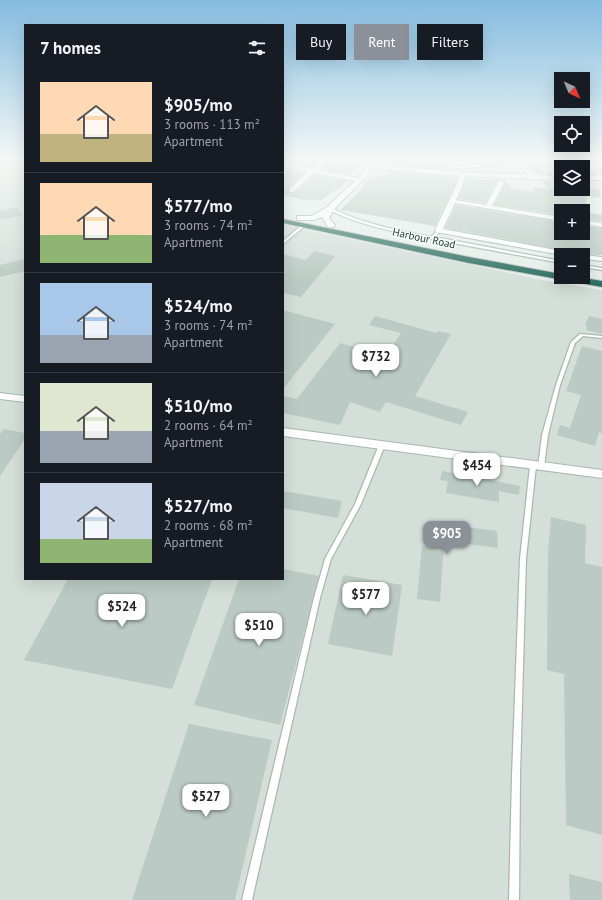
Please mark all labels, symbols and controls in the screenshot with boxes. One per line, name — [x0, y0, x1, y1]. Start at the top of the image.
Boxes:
chip: Buy — [296, 24, 346, 60]
chip: Rent — [354, 24, 409, 60]
chip: Filters — [417, 24, 483, 60]
text: 7 homes — [40, 37, 101, 59]
icon: filters — [246, 37, 268, 59]
north arrow — [554, 72, 590, 108]
map controls — [554, 72, 590, 284]
text: $905/mo — [164, 94, 232, 116]
icon: home — [72, 98, 120, 146]
text: 3 rooms · 113 m² — [164, 116, 260, 133]
button: locate — [554, 116, 590, 152]
text: Apartment — [164, 133, 223, 150]
button: layers — [554, 160, 590, 196]
text: $577/mo — [164, 195, 232, 217]
icon: home — [72, 199, 120, 247]
button: + — [554, 204, 590, 240]
text: 3 rooms · 74 m² — [164, 217, 253, 234]
street label: Harbour Road — [391, 224, 457, 252]
text: Apartment — [164, 234, 223, 251]
button: − — [554, 248, 590, 284]
text: $524/mo — [164, 295, 232, 317]
icon: home — [72, 299, 120, 347]
text: 3 rooms · 74 m² — [164, 317, 253, 334]
text: Apartment — [164, 334, 223, 351]
pin: $732 — [352, 344, 400, 378]
text: $732 — [361, 348, 391, 365]
text: $510/mo — [164, 395, 232, 417]
icon: home — [72, 399, 120, 447]
text: 2 rooms · 64 m² — [164, 417, 253, 434]
text: Apartment — [164, 434, 223, 451]
pin: $454 — [453, 453, 501, 487]
text: $454 — [462, 457, 492, 474]
text: $527/mo — [164, 495, 232, 517]
icon: home — [72, 499, 120, 547]
text: 2 rooms · 68 m² — [164, 517, 253, 534]
pin: $905 — [423, 521, 471, 555]
text: $905 — [432, 525, 462, 542]
text: Apartment — [164, 534, 223, 551]
pin: $577 — [342, 582, 390, 616]
text: $577 — [351, 586, 381, 603]
pin: $524 — [98, 594, 146, 628]
text: $524 — [107, 598, 137, 615]
pin: $510 — [235, 613, 283, 647]
text: $510 — [244, 617, 274, 634]
pin: $527 — [182, 784, 230, 818]
text: $527 — [191, 788, 221, 805]

